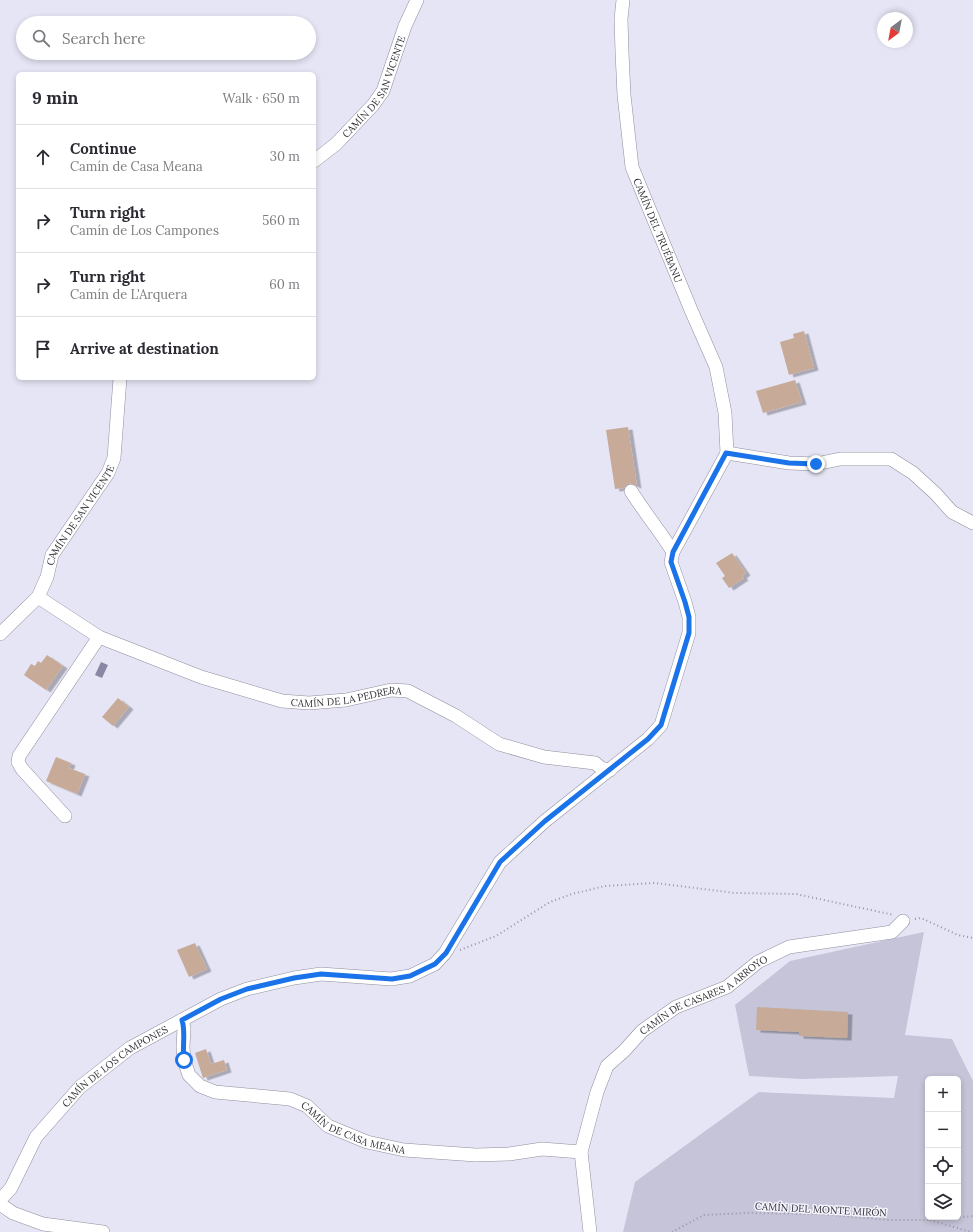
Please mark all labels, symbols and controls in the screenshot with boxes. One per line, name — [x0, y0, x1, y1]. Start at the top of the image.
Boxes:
north arrow — [877, 12, 913, 48]
search box — [16, 16, 316, 60]
icon: search — [30, 27, 52, 49]
text: Search here — [62, 29, 145, 48]
street label: CAMÍN DE SAN VICENTE — [339, 34, 408, 141]
text: 9 min — [32, 87, 78, 109]
text: Walk · 650 m — [223, 90, 300, 107]
text: Continue — [70, 139, 136, 158]
icon: ahead — [32, 146, 54, 168]
text: 30 m — [270, 148, 300, 165]
text: Camín de Casa Meana — [70, 158, 203, 175]
street label: CAMÍN DEL TRUÉBANU — [630, 176, 685, 285]
text: Turn right — [70, 203, 146, 222]
icon: right — [32, 210, 54, 232]
text: 560 m — [262, 212, 300, 229]
text: Camín de Los Campones — [70, 222, 219, 239]
text: Turn right — [70, 267, 146, 286]
icon: right — [32, 274, 54, 296]
text: 60 m — [269, 276, 300, 293]
text: Camín de L'Arquera — [70, 286, 187, 303]
icon: arrive — [32, 338, 54, 360]
text: Arrive at destination — [70, 339, 219, 358]
route end — [807, 455, 825, 473]
street label: CAMÍN DE SAN VICENTE — [44, 463, 117, 567]
street label: CAMÍN DE LA PEDRERA — [290, 684, 403, 710]
street label: CAMÍN DE CASARES A ARROYO — [637, 952, 770, 1038]
street label: CAMÍN DE LOS CAMPONES — [59, 1023, 170, 1110]
route start — [175, 1051, 193, 1069]
map controls — [925, 1076, 961, 1220]
button: + — [925, 1076, 961, 1112]
street label: CAMÍN DE CASA MEANA — [299, 1098, 407, 1157]
button: − — [925, 1112, 961, 1148]
button: locate — [925, 1148, 961, 1184]
button: layers — [925, 1184, 961, 1220]
street label: CAMÍN DEL MONTE MIRÓN — [755, 1200, 888, 1219]

